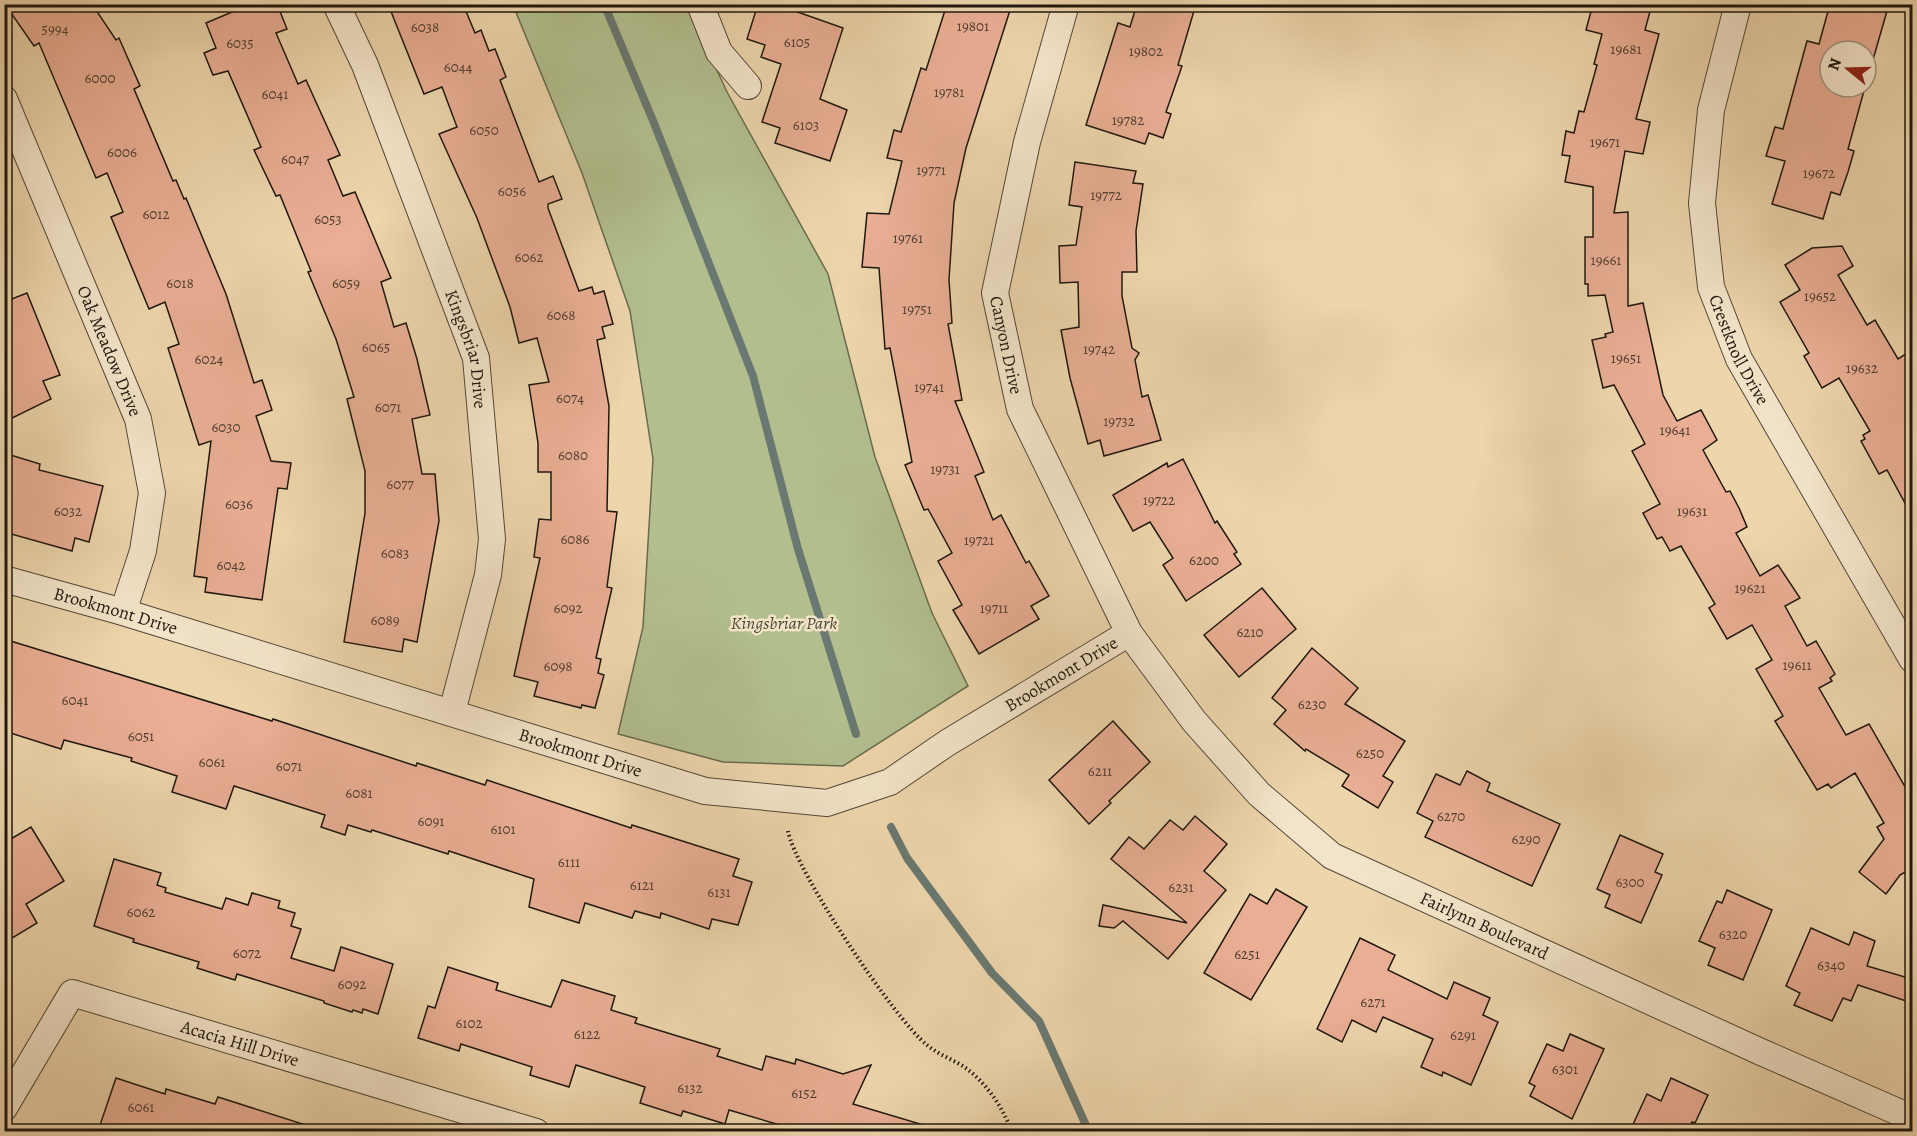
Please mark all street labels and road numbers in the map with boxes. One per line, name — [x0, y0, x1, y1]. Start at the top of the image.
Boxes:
street label: Oak Meadow Drive — [71, 282, 148, 420]
street label: Kingsbriar Drive — [439, 286, 492, 410]
street label: Crestknoll Drive — [1703, 291, 1775, 409]
street label: Canyon Drive — [984, 294, 1028, 396]
street label: Brookmont Drive — [51, 581, 181, 640]
street label: Brookmont Drive — [1000, 631, 1122, 717]
street label: Brookmont Drive — [516, 722, 645, 783]
street label: Fairlynn Boulevard — [1416, 886, 1553, 966]
street label: Acacia Hill Drive — [177, 1014, 302, 1072]

